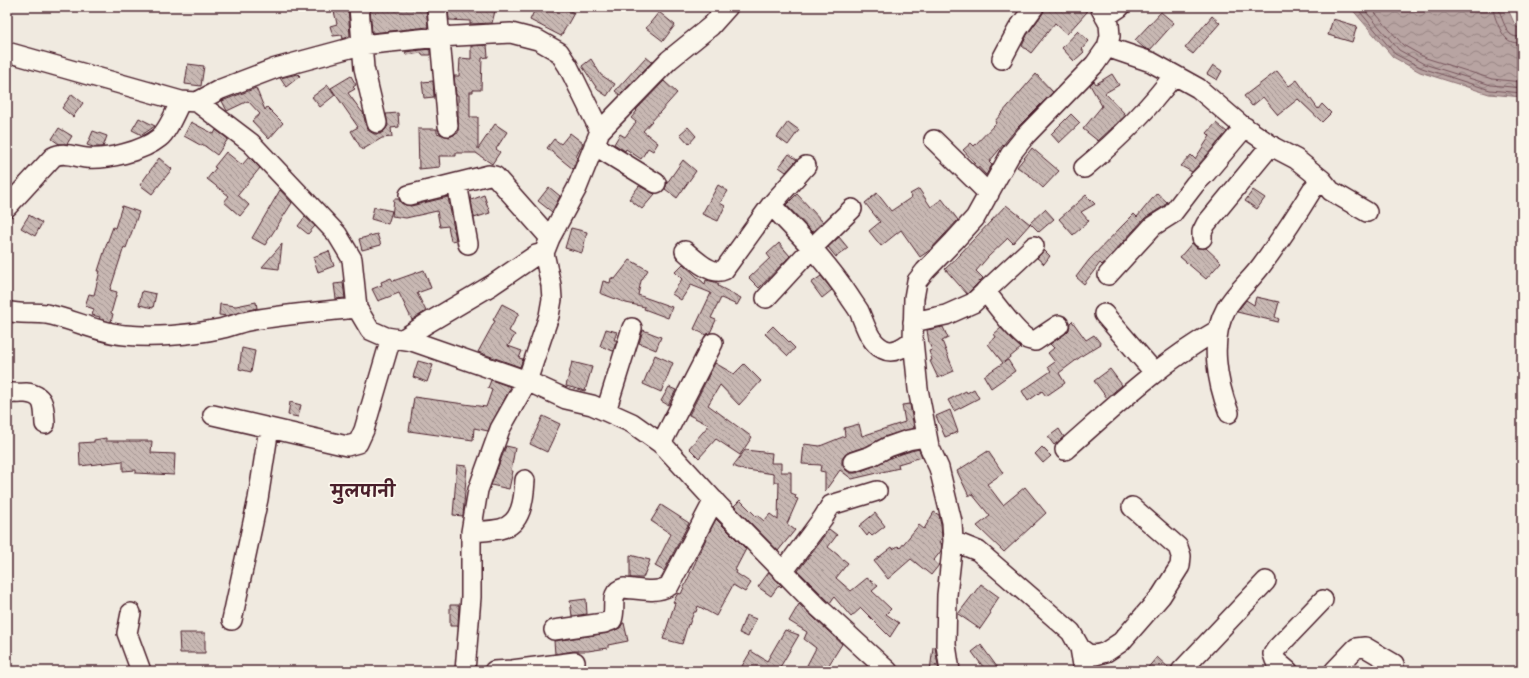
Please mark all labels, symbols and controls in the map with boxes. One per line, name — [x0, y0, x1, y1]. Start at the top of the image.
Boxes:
district label: मुलपानी — [329, 478, 397, 504]

